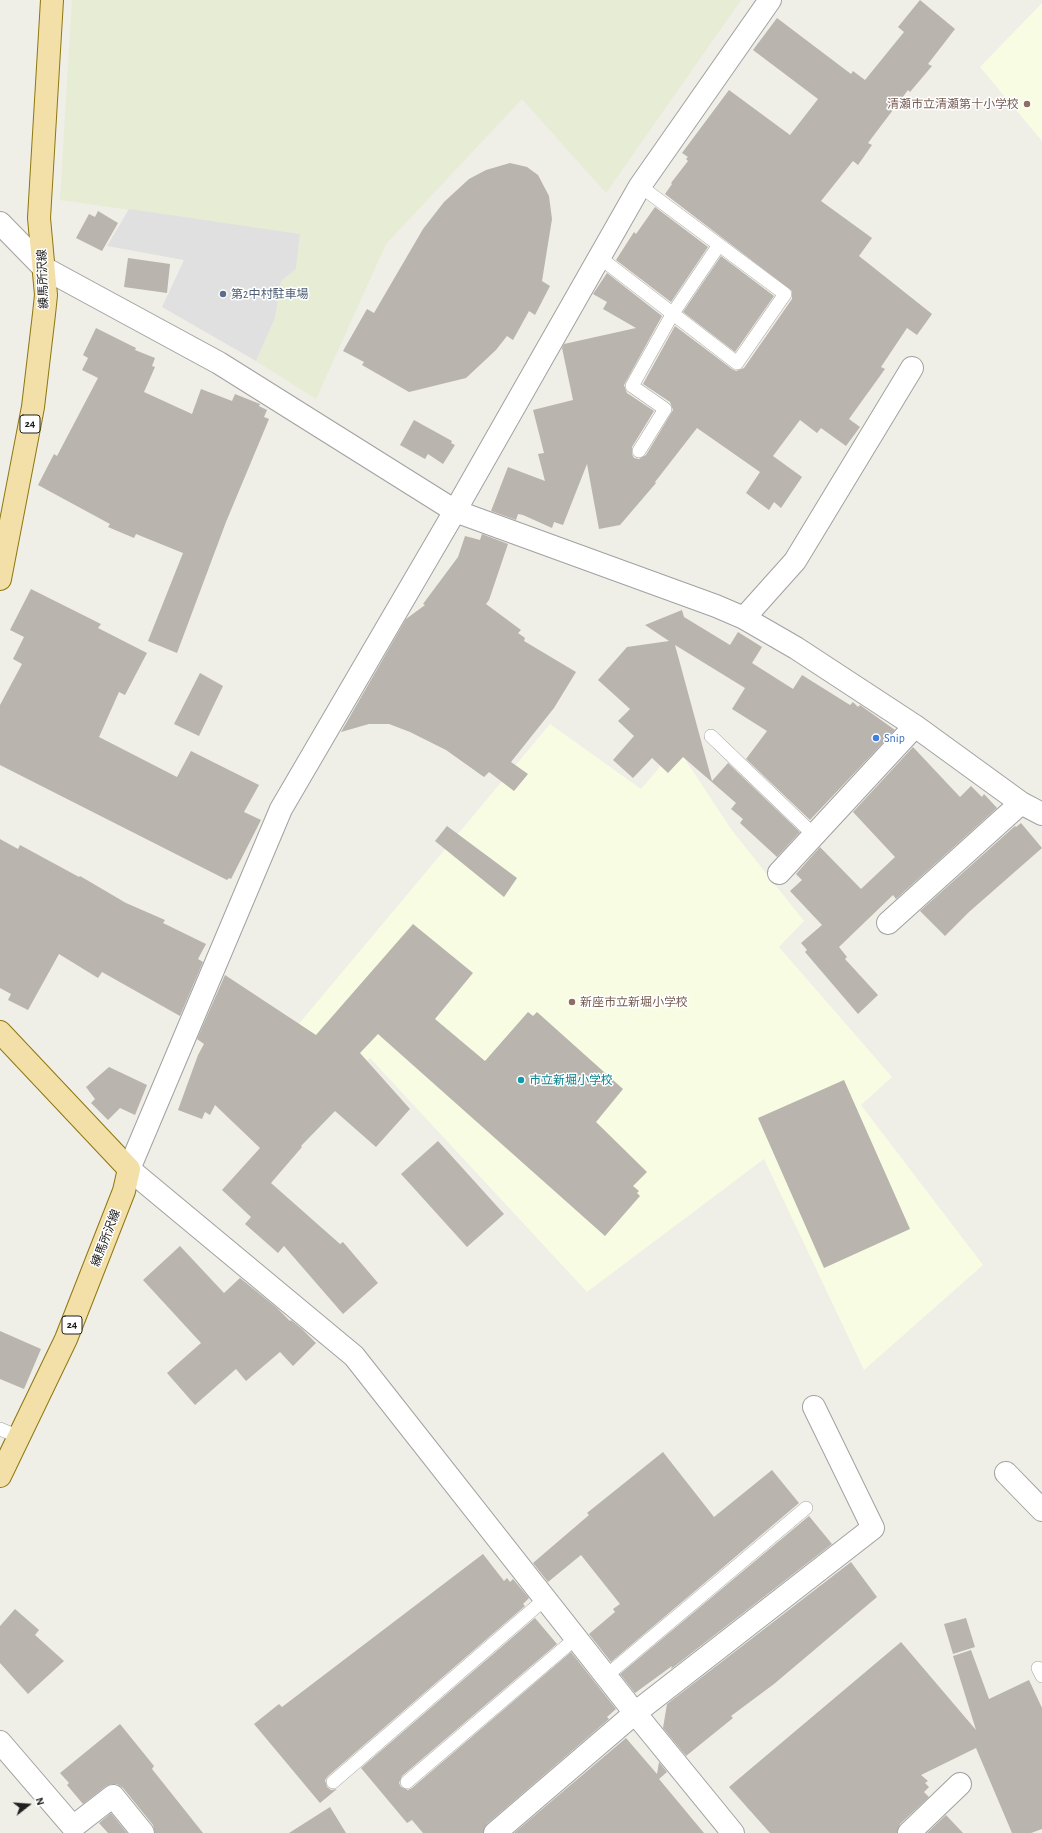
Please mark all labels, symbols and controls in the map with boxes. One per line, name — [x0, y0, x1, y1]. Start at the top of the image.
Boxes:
place label: 清瀬市立清瀬第十小学校 — [887, 97, 1019, 111]
marker: 清瀬市立清瀬第十小学校 — [1022, 99, 1032, 109]
street label: 練馬所沢線 — [35, 249, 51, 309]
place label: 第2中村駐車場 — [231, 287, 308, 301]
marker: 第2中村駐車場 — [218, 289, 228, 299]
road number: 24 — [20, 415, 40, 433]
place label: Snip — [884, 731, 905, 745]
marker: Snip — [871, 733, 881, 743]
place label: 新座市立新堀小学校 — [580, 995, 688, 1009]
marker: 新座市立新堀小学校 — [567, 997, 577, 1007]
place label: 市立新堀小学校 — [529, 1073, 613, 1087]
marker: 市立新堀小学校 — [516, 1075, 526, 1085]
street label: 練馬所沢線 — [89, 1207, 123, 1269]
road number: 24 — [62, 1316, 82, 1334]
north arrow — [8, 1785, 48, 1825]
text: N — [34, 1796, 46, 1807]

